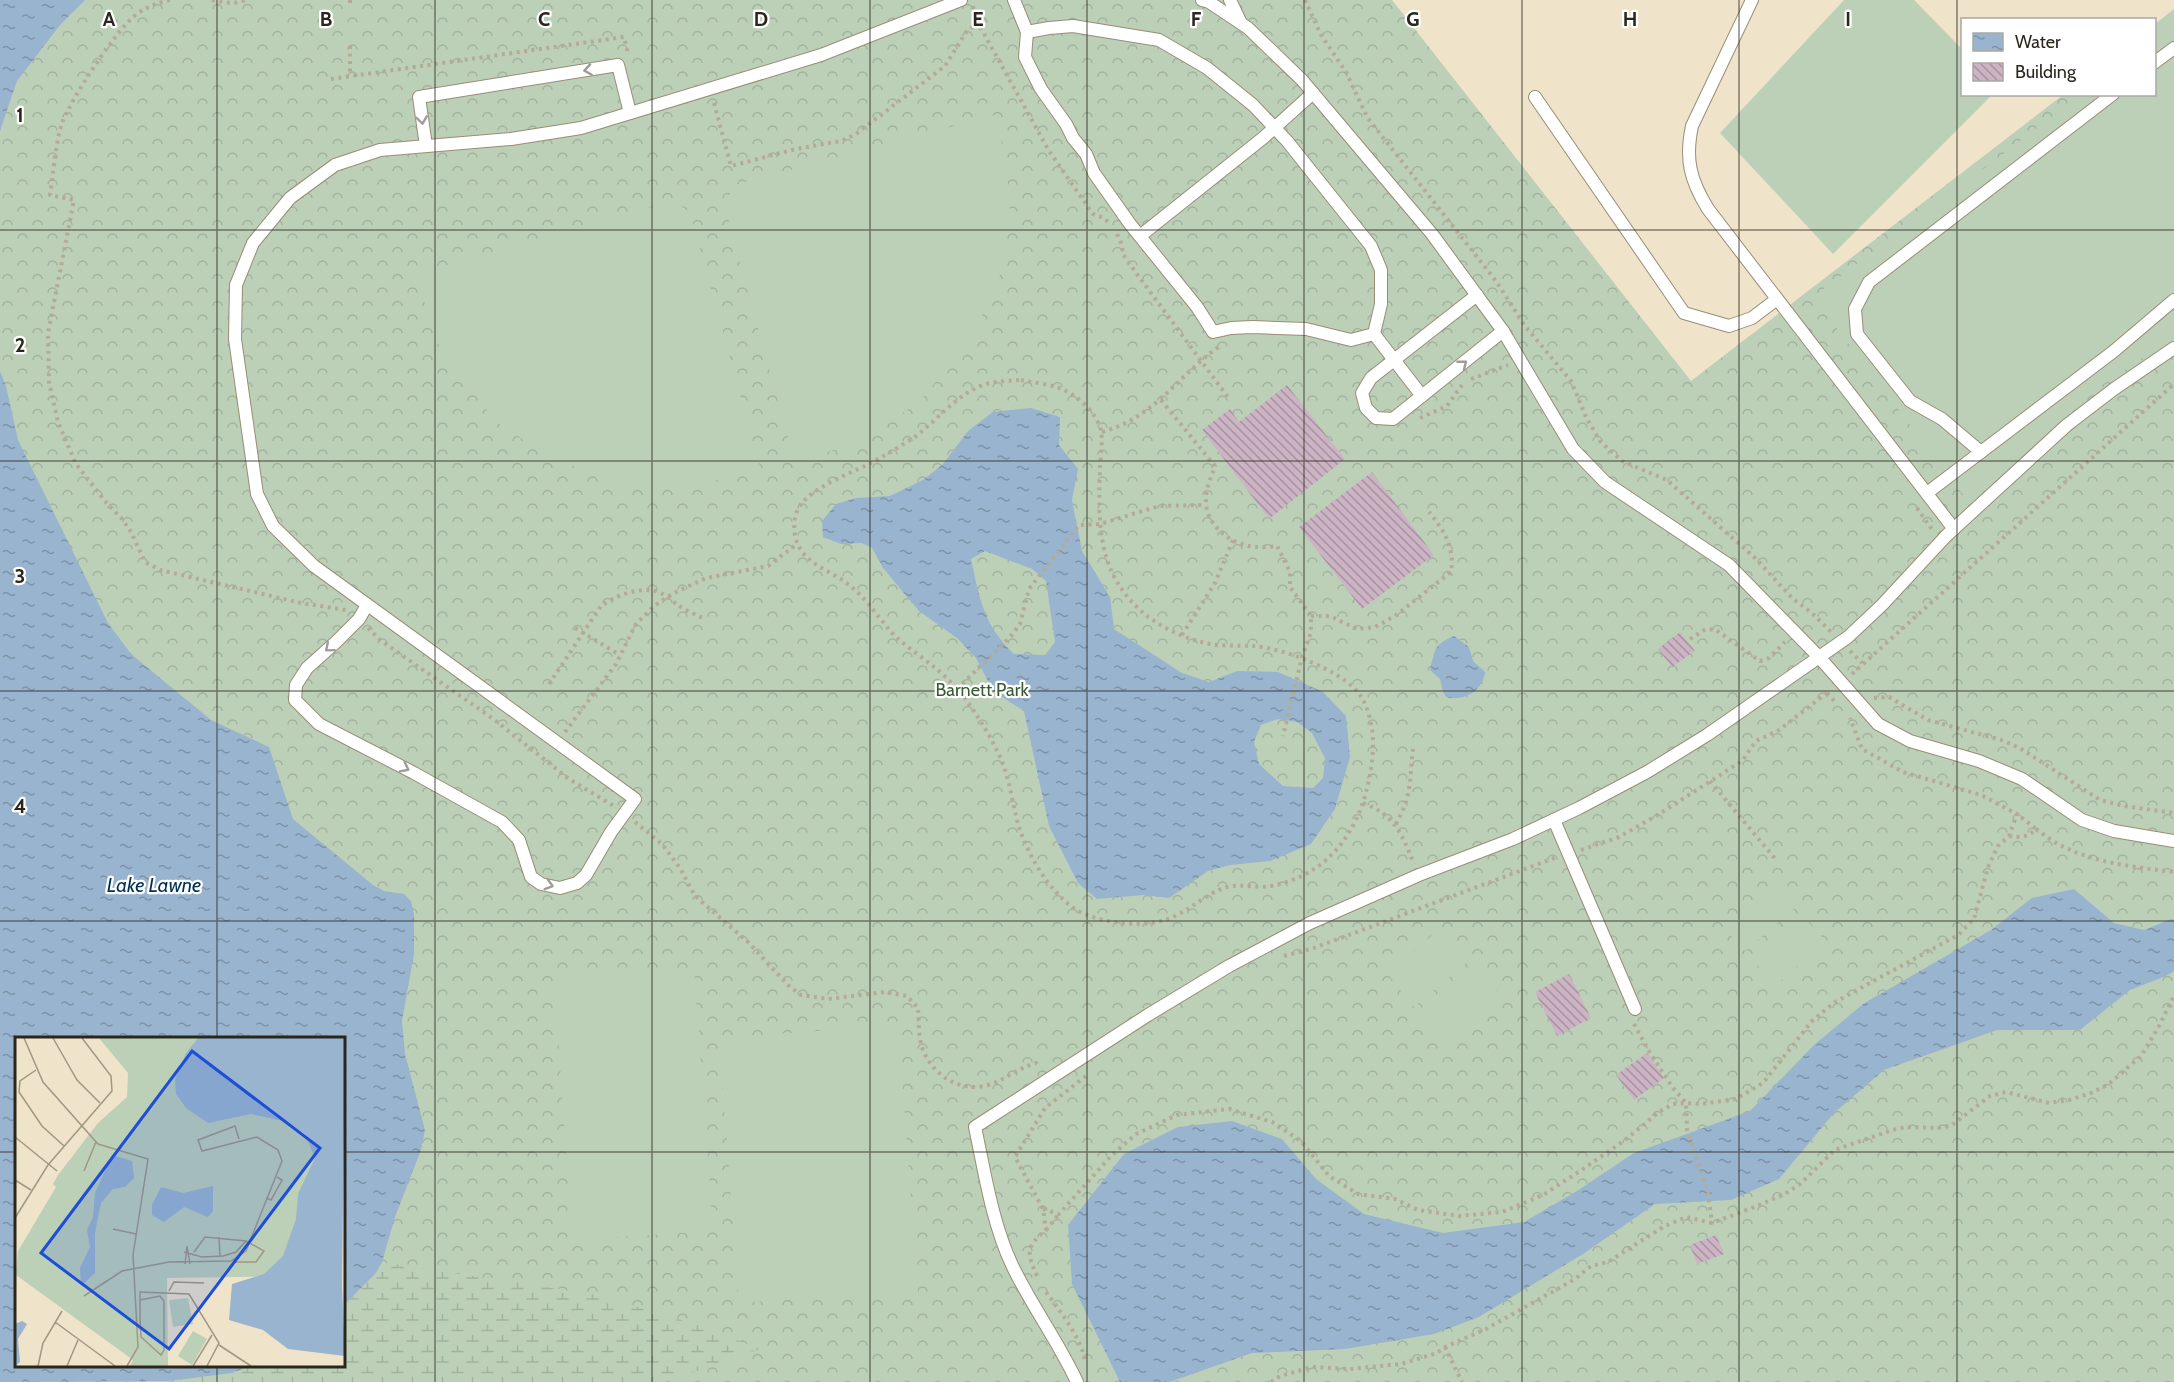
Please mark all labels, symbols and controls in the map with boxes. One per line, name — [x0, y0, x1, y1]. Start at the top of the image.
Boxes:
text: A — [103, 7, 116, 31]
text: B — [320, 7, 332, 31]
text: C — [538, 7, 550, 31]
text: D — [754, 7, 768, 31]
text: E — [972, 7, 984, 31]
text: F — [1191, 7, 1202, 31]
text: G — [1406, 7, 1420, 31]
text: H — [1623, 7, 1637, 31]
text: I — [1845, 7, 1851, 31]
legend — [1961, 18, 2156, 96]
text: Water — [2015, 31, 2061, 53]
text: Building — [2015, 61, 2077, 83]
one-way arrow — [584, 63, 593, 75]
text: 1 — [16, 103, 24, 127]
one-way arrow — [416, 115, 428, 125]
text: 2 — [15, 333, 25, 357]
one-way arrow — [1456, 360, 1467, 371]
text: 3 — [15, 564, 25, 588]
one-way arrow — [325, 641, 336, 652]
park label: Barnett Park — [936, 679, 1029, 701]
one-way arrow — [398, 761, 409, 772]
text: 4 — [14, 794, 26, 818]
water label: Lake Lawne — [107, 873, 201, 897]
one-way arrow — [543, 878, 554, 890]
inset map — [15, 1037, 345, 1367]

